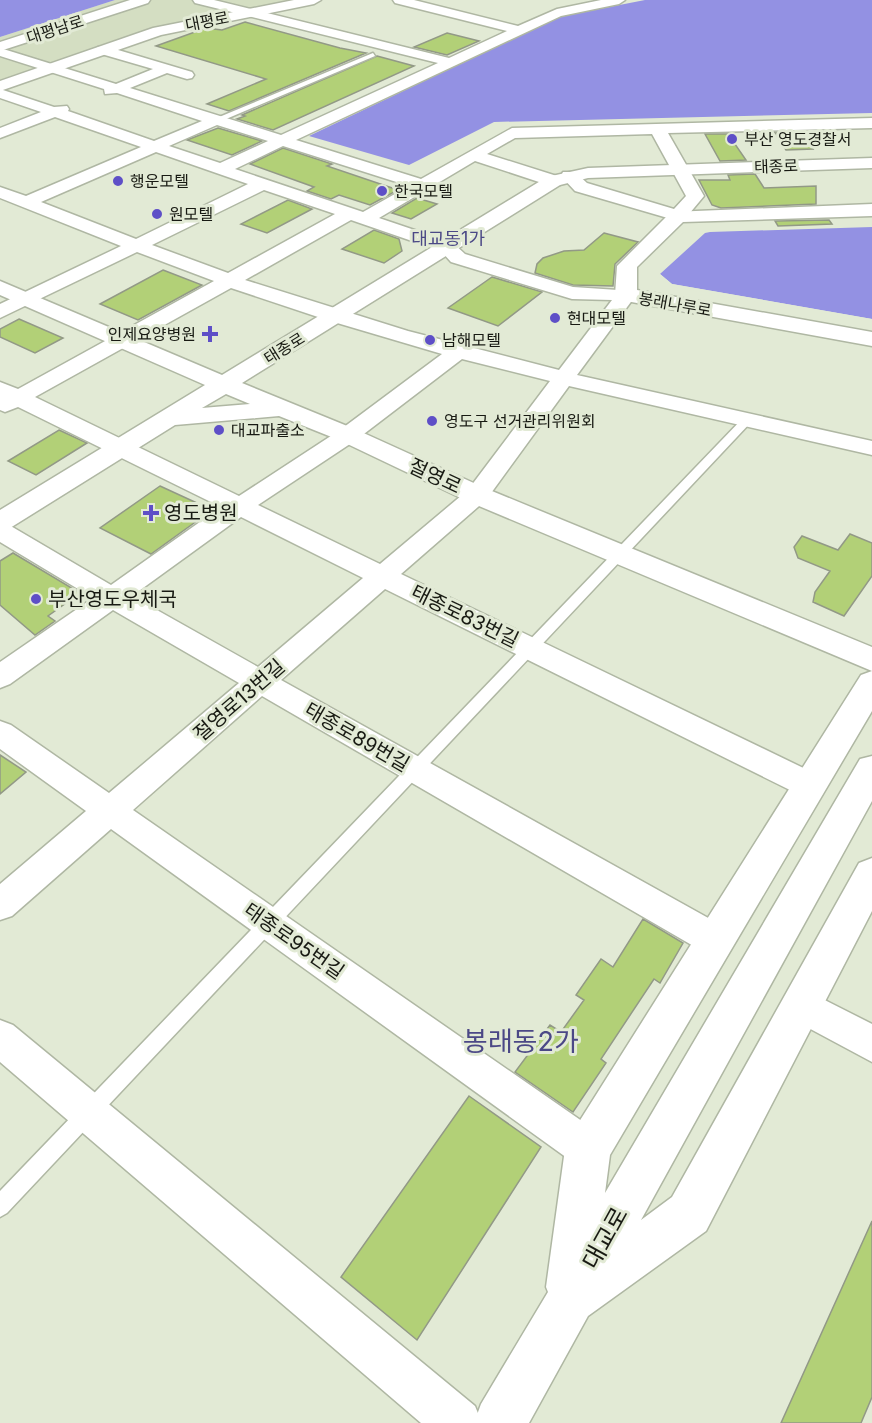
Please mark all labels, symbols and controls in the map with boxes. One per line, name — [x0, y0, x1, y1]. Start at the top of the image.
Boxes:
street label: 대평로 — [183, 7, 231, 35]
street label: 대평남로 — [24, 10, 86, 48]
place label: 부산 영도경찰서 — [744, 129, 852, 149]
marker: 부산 영도경찰서 — [725, 132, 739, 146]
street label: 태종로 — [754, 155, 799, 177]
place label: 행운모텔 — [130, 171, 189, 191]
marker: 행운모텔 — [111, 174, 125, 188]
place label: 한국모텔 — [394, 181, 453, 201]
marker: 한국모텔 — [375, 184, 389, 198]
place label: 원모텔 — [169, 204, 213, 224]
marker: 원모텔 — [150, 207, 164, 221]
district label: 대교동1가 — [411, 228, 485, 249]
street label: 봉래나루로 — [637, 288, 713, 320]
place label: 현대모텔 — [567, 308, 626, 328]
marker: 현대모텔 — [548, 311, 562, 325]
place label: 인제요양병원 — [108, 324, 196, 344]
marker: 인제요양병원 — [201, 325, 219, 343]
street label: 태종로 — [260, 328, 308, 368]
place label: 남해모텔 — [442, 330, 501, 350]
marker: 남해모텔 — [423, 333, 437, 347]
place label: 영도구 선거관리위원회 — [444, 411, 596, 431]
marker: 영도구 선거관리위원회 — [425, 414, 439, 428]
place label: 대교파출소 — [231, 420, 305, 440]
marker: 대교파출소 — [212, 423, 226, 437]
street label: 절영로 — [405, 453, 465, 499]
place label: 영도병원 — [164, 501, 238, 525]
marker: 영도병원 — [142, 504, 160, 522]
street label: 태종로83번길 — [407, 580, 523, 652]
place label: 부산영도우체국 — [48, 587, 177, 611]
marker: 부산영도우체국 — [29, 592, 43, 606]
street label: 절영로13번길 — [189, 654, 289, 746]
street label: 태종로89번길 — [300, 697, 414, 777]
street label: 태종로95번길 — [239, 898, 349, 984]
district label: 봉래동2가 — [463, 1025, 579, 1058]
street label: 대교로 — [576, 1202, 634, 1274]

